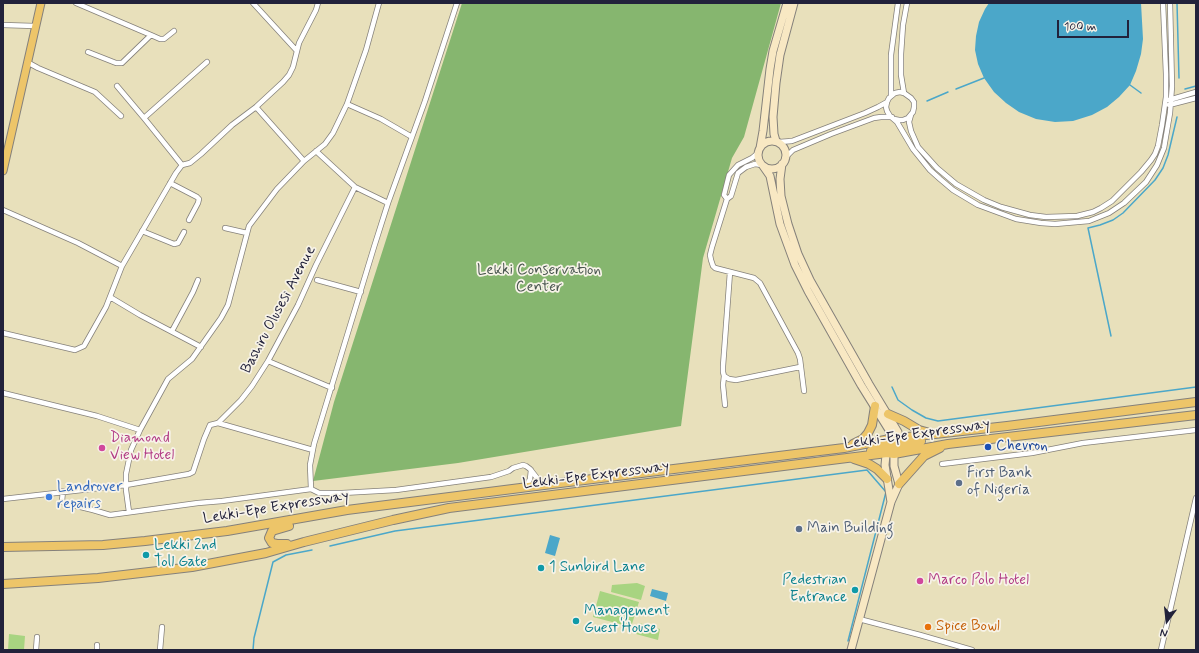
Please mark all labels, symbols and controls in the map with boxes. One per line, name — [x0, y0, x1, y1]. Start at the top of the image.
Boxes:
scale bar — [1059, 12, 1131, 38]
text: 100 m — [1064, 19, 1096, 35]
street label: Bashiru Olusesi Avenue — [238, 243, 320, 377]
park label: Lekki Conservation Center — [477, 262, 601, 297]
street label: Lekki-Epe Expressway — [843, 416, 991, 454]
place label: Diamond View Hotel — [110, 430, 174, 465]
place label: Chevron — [996, 438, 1048, 456]
marker: Chevron — [983, 442, 993, 452]
marker: Diamond View Hotel — [97, 443, 107, 453]
street label: Lekki-Epe Expressway — [522, 458, 670, 494]
place label: First Bank of Nigeria — [967, 465, 1032, 500]
marker: First Bank of Nigeria — [954, 478, 964, 488]
place label: Landrover repairs — [57, 479, 122, 514]
street label: Lekki-Epe Expressway — [202, 488, 350, 528]
marker: Landrover repairs — [44, 492, 54, 502]
place label: Main Building — [807, 520, 894, 538]
marker: Main Building — [794, 524, 804, 534]
place label: Lekki 2nd Toll Gate — [154, 537, 217, 572]
marker: Lekki 2nd Toll Gate — [141, 550, 151, 560]
place label: 1 Sunbird Lane — [549, 559, 645, 577]
marker: 1 Sunbird Lane — [536, 563, 546, 573]
place label: Pedestrian Entrance — [782, 572, 847, 607]
place label: Marco Polo Hotel — [928, 572, 1029, 590]
marker: Marco Polo Hotel — [915, 576, 925, 586]
marker: Pedestrian Entrance — [850, 585, 860, 595]
north arrow — [1147, 601, 1187, 641]
place label: Management Guest House — [584, 603, 670, 638]
marker: Management Guest House — [571, 616, 581, 626]
place label: Spice Bowl — [936, 618, 1000, 636]
marker: Spice Bowl — [923, 622, 933, 632]
text: N — [1159, 625, 1169, 640]

